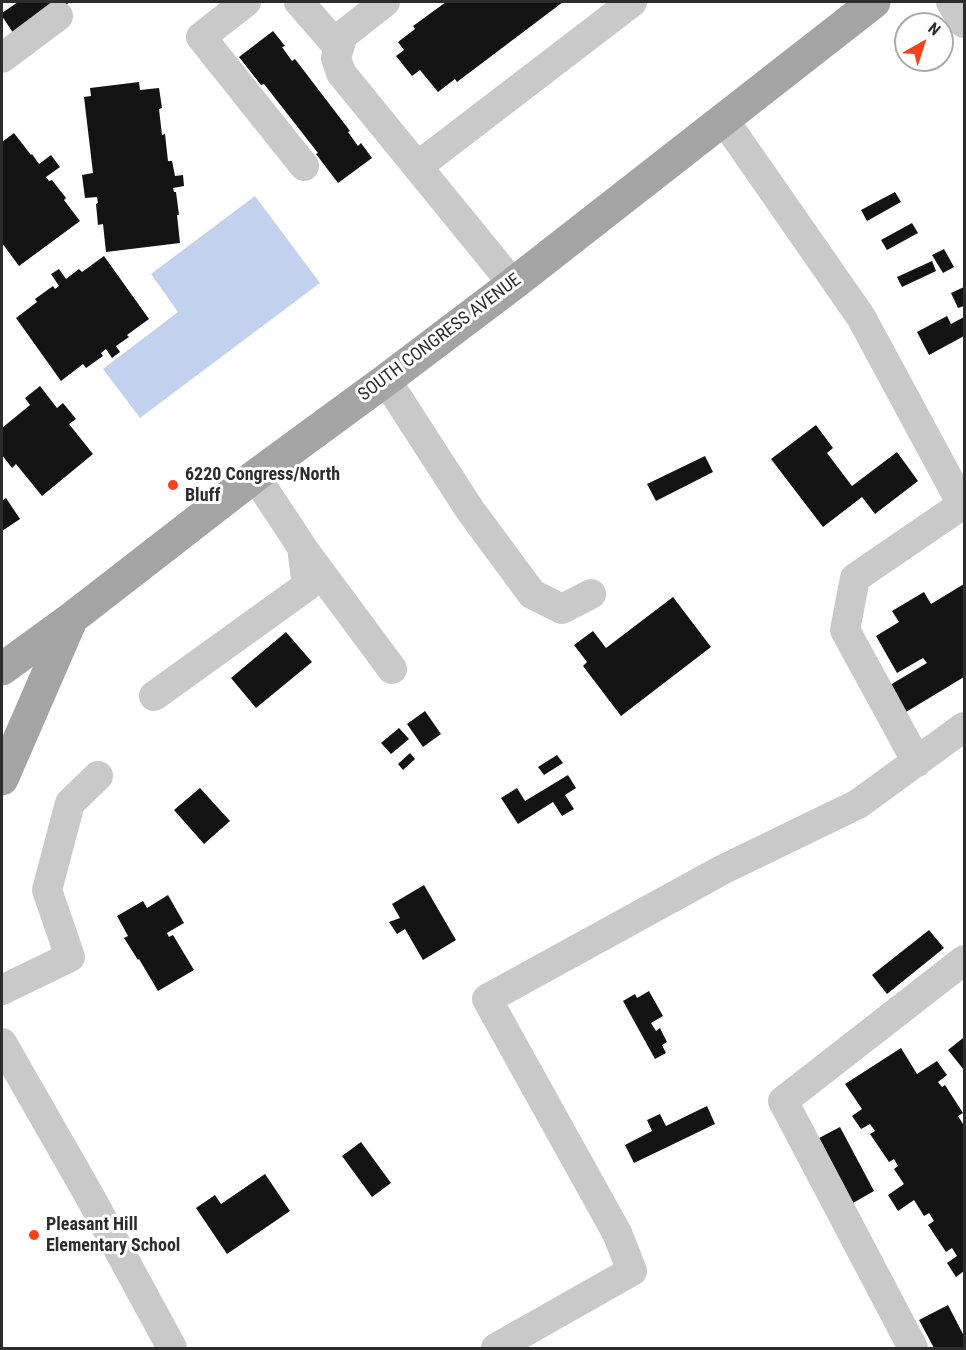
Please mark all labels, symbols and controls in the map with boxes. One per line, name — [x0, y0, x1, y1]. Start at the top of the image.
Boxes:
north arrow — [894, 12, 954, 72]
text: N — [925, 19, 944, 40]
street label: SOUTH CONGRESS AVENUE — [354, 270, 526, 406]
place label: 6220 Congress/North Bluff — [185, 464, 340, 506]
marker: 6220 Congress/North Bluff — [166, 478, 180, 492]
place label: Pleasant Hill Elementary School — [46, 1214, 180, 1256]
marker: Pleasant Hill Elementary School — [27, 1228, 41, 1242]

